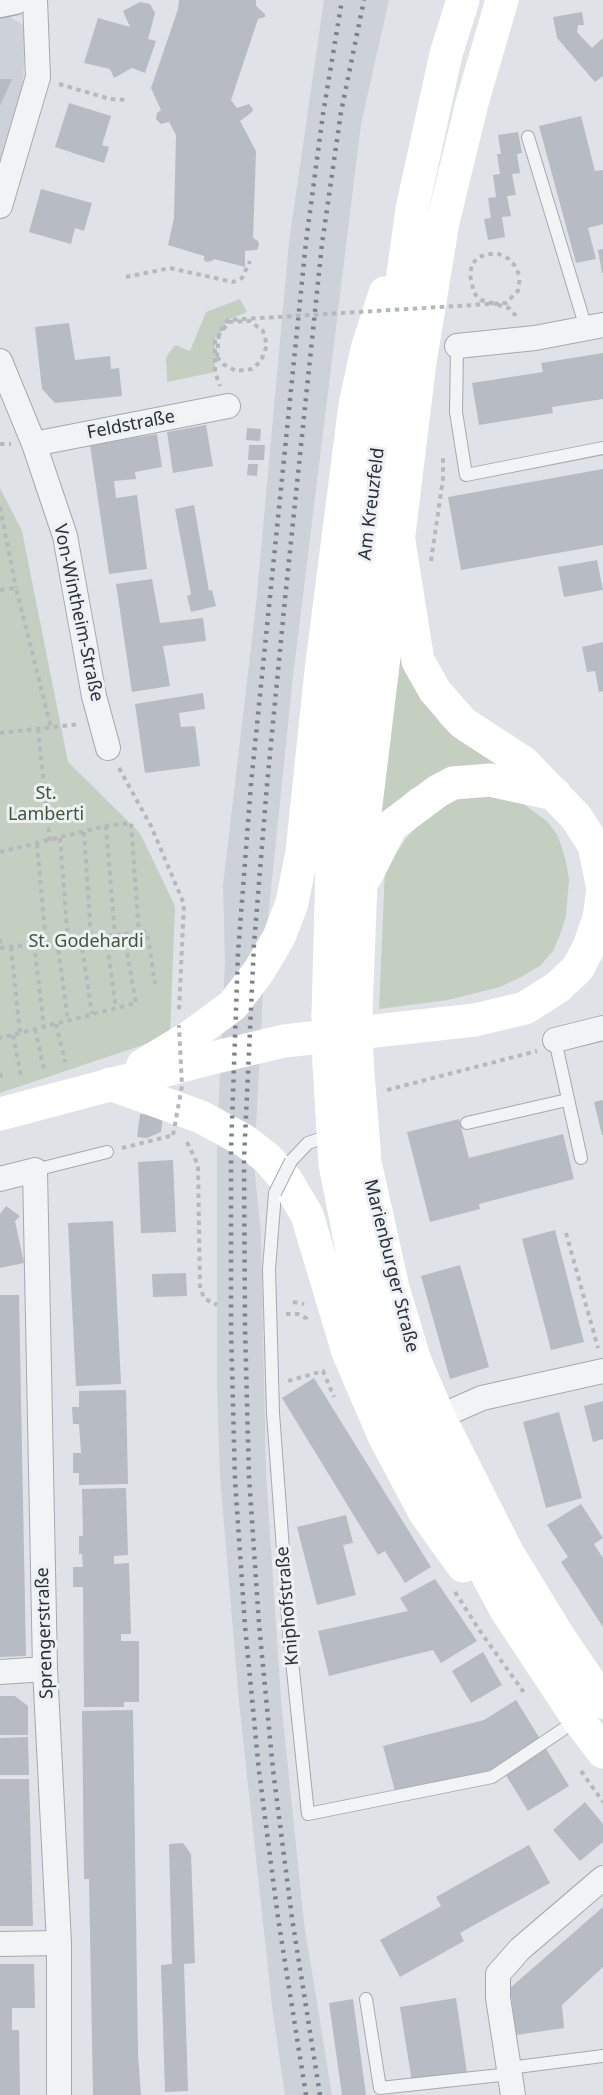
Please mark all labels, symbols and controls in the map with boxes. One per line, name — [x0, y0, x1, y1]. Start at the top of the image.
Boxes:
street label: Feldstraße — [85, 406, 177, 444]
street label: Am Kreuzfeld — [354, 447, 390, 561]
street label: Von-Wintheim-Straße — [49, 522, 107, 704]
park label: St. Lamberti — [8, 783, 84, 826]
park label: St. Godehardi — [28, 931, 144, 953]
street label: Marienburger Straße — [359, 1177, 423, 1355]
street label: Kniphofstraße — [272, 1545, 304, 1667]
street label: Sprengerstraße — [32, 1567, 58, 1699]

